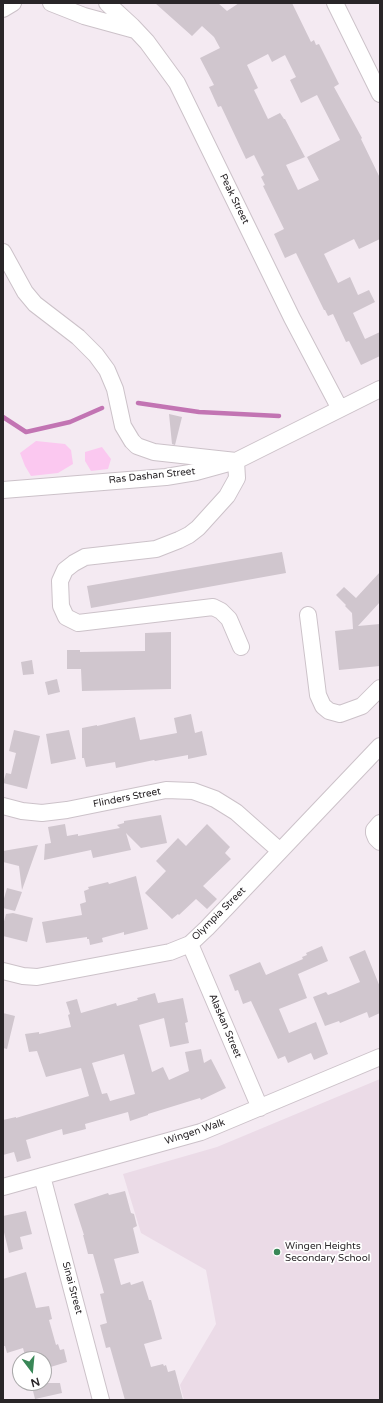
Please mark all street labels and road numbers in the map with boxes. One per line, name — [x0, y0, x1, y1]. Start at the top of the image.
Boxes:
street label: Peak Street — [217, 172, 251, 226]
street label: Ras Dashan Street — [108, 465, 196, 487]
street label: Flinders Street — [92, 786, 162, 810]
street label: Olympia Street — [190, 885, 248, 943]
street label: Alaskan Street — [206, 992, 244, 1060]
street label: Wingen Walk — [163, 1117, 227, 1147]
street label: Sinai Street — [59, 1260, 85, 1316]

